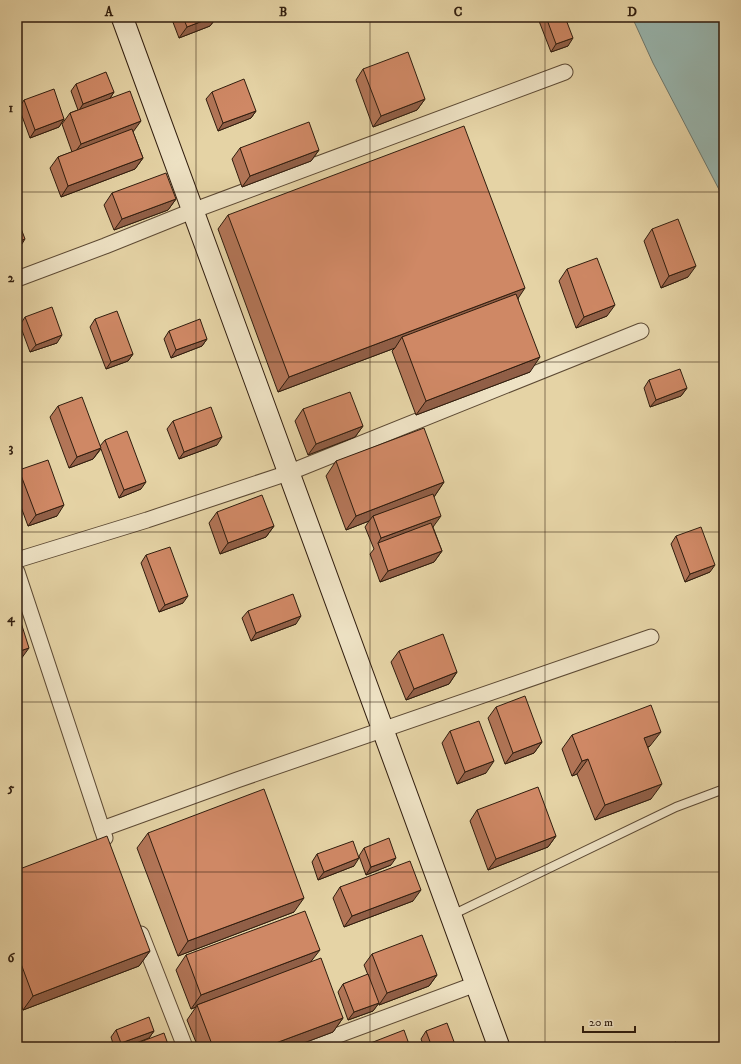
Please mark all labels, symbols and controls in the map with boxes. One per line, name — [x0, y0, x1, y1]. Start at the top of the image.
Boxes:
text: A — [104, 4, 114, 20]
text: B — [279, 4, 287, 20]
text: C — [454, 4, 463, 20]
text: D — [627, 4, 637, 20]
text: 1 — [9, 100, 14, 116]
text: 2 — [8, 270, 15, 286]
text: 3 — [9, 440, 14, 456]
text: 4 — [6, 610, 15, 627]
text: 5 — [7, 780, 15, 796]
text: 6 — [8, 950, 16, 966]
scale bar — [583, 1008, 635, 1034]
text: 20 m — [589, 1015, 613, 1030]

